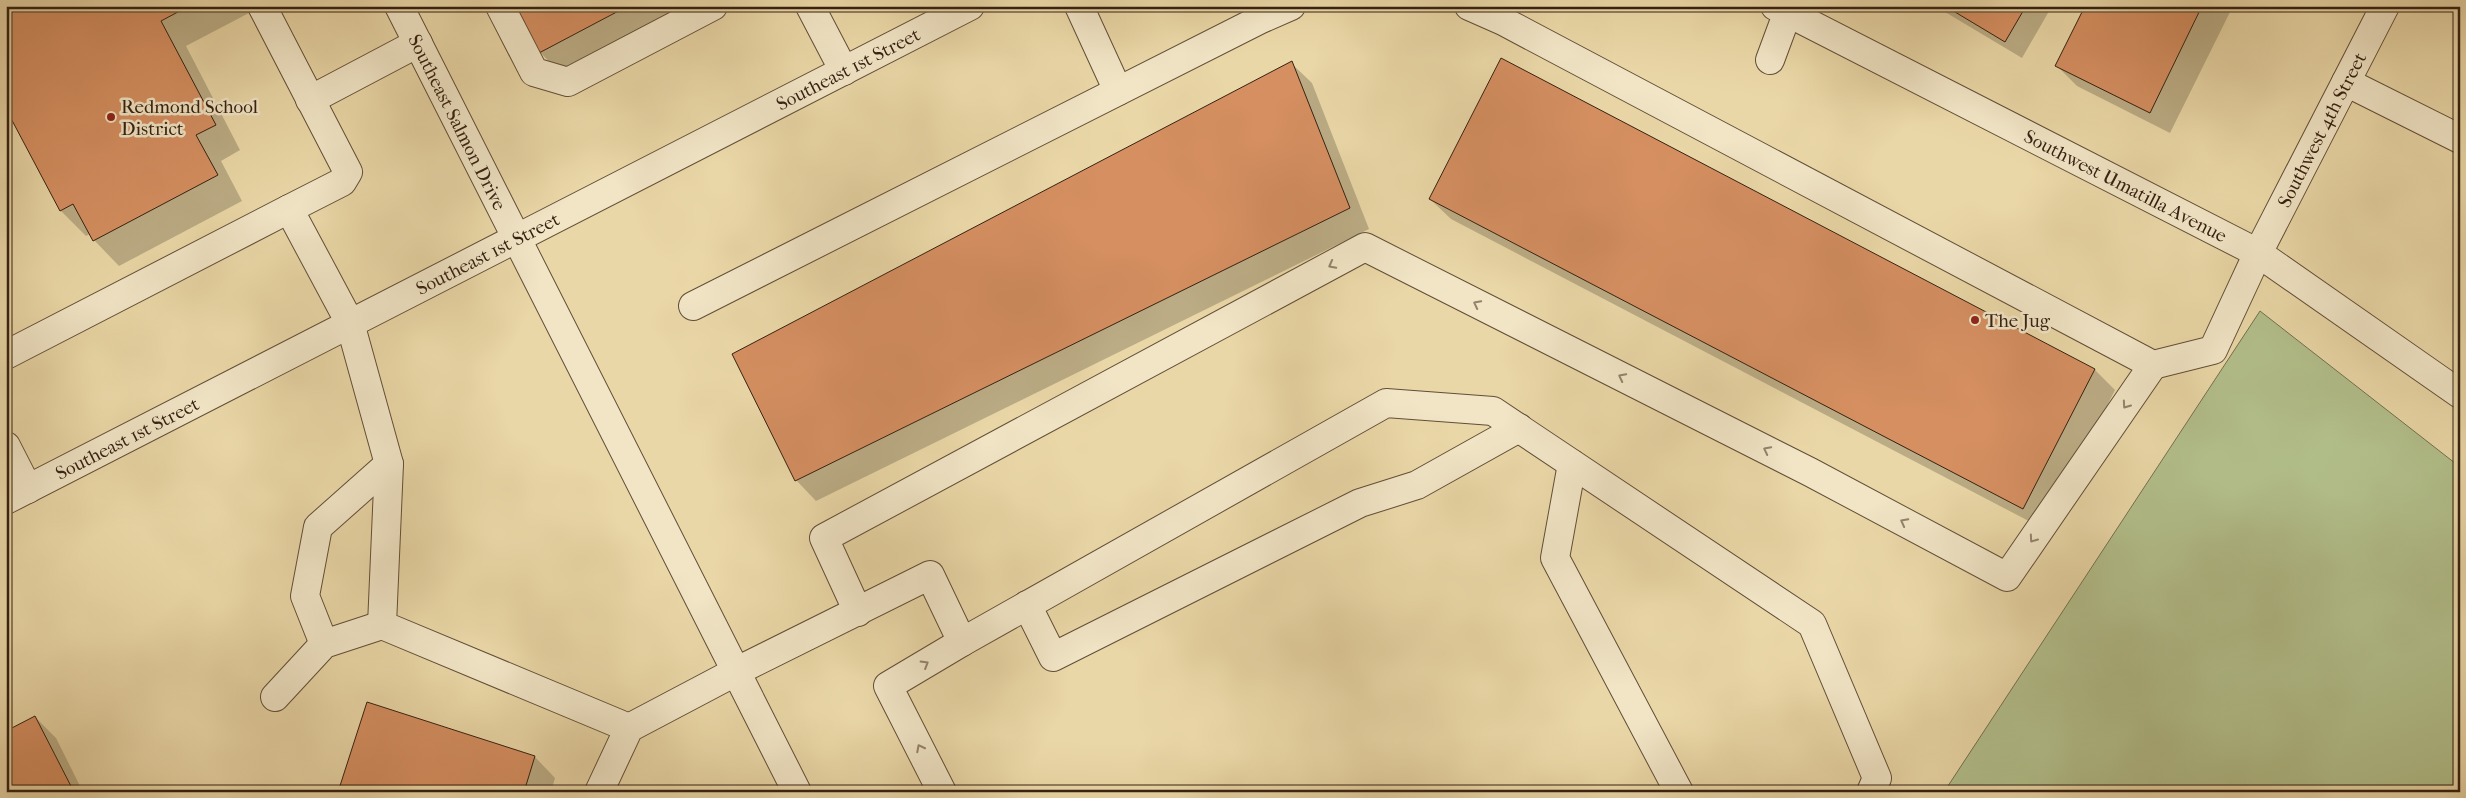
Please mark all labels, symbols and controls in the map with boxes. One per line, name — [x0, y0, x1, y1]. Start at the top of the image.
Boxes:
street label: Southeast 1st Street — [773, 23, 924, 115]
street label: Southeast Salmon Drive — [403, 31, 511, 214]
street label: Southwest 4th Street — [2273, 49, 2371, 211]
place label: Redmond School District — [121, 96, 258, 140]
marker: Redmond School District — [105, 111, 117, 123]
street label: Southwest Umatilla Avenue — [2020, 125, 2230, 247]
street label: Southeast 1st Street — [412, 208, 564, 300]
one-way arrow — [1329, 259, 1338, 269]
one-way arrow — [1473, 300, 1482, 310]
place label: The Jug — [1985, 310, 2051, 332]
marker: The Jug — [1969, 314, 1981, 326]
one-way arrow — [1618, 373, 1627, 383]
street label: Southeast 1st Street — [52, 393, 203, 485]
one-way arrow — [2122, 400, 2132, 409]
one-way arrow — [1763, 446, 1772, 456]
one-way arrow — [1901, 518, 1910, 528]
one-way arrow — [2030, 533, 2039, 543]
one-way arrow — [920, 660, 929, 670]
one-way arrow — [916, 745, 926, 754]

